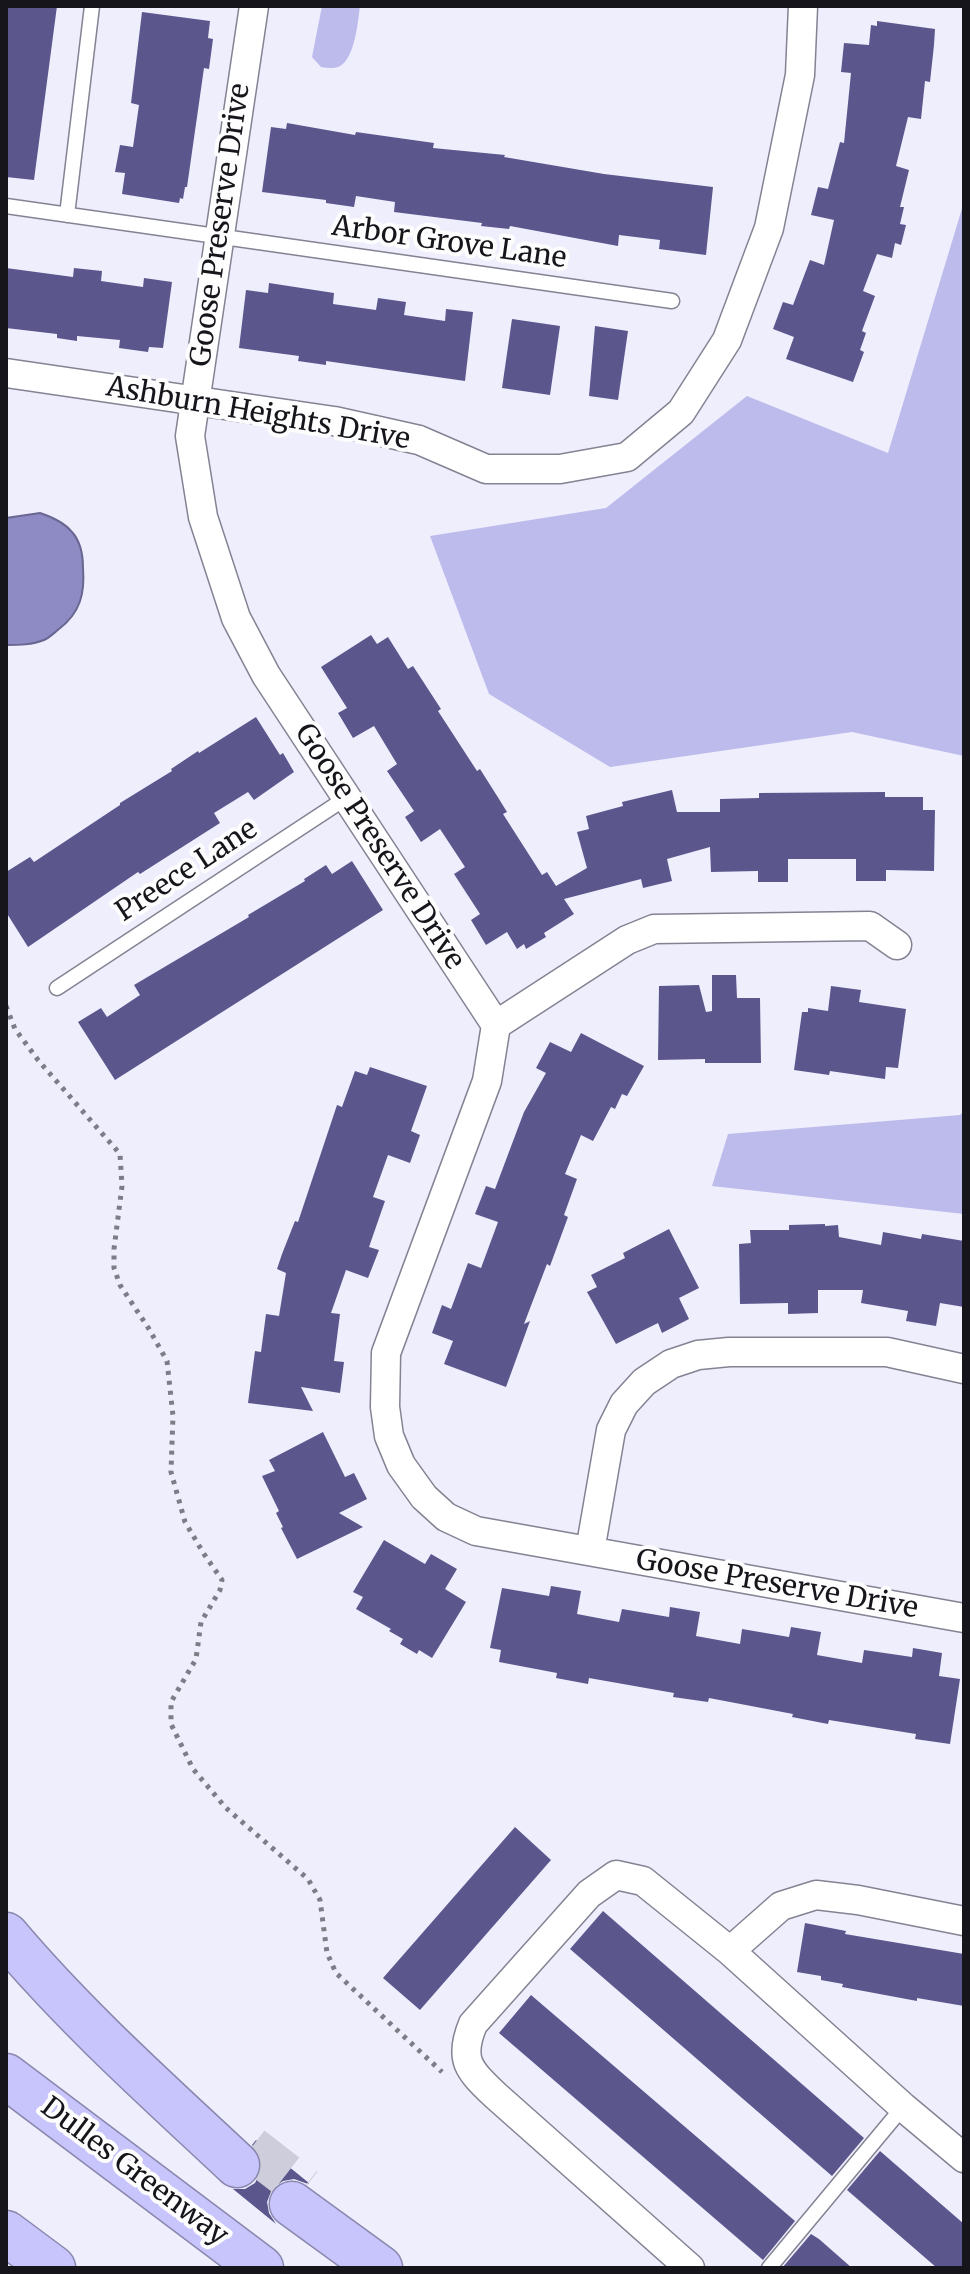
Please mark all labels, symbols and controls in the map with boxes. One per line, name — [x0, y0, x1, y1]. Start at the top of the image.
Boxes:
street label: Goose Preserve Drive — [184, 81, 258, 369]
street label: Arbor Grove Lane — [330, 210, 568, 276]
street label: Ashburn Heights Drive — [104, 371, 412, 457]
street label: Goose Preserve Drive — [287, 718, 471, 976]
street label: Preece Lane — [110, 813, 264, 929]
street label: Goose Preserve Drive — [634, 1544, 920, 1626]
street label: Dulles Greenway — [34, 2091, 234, 2253]

